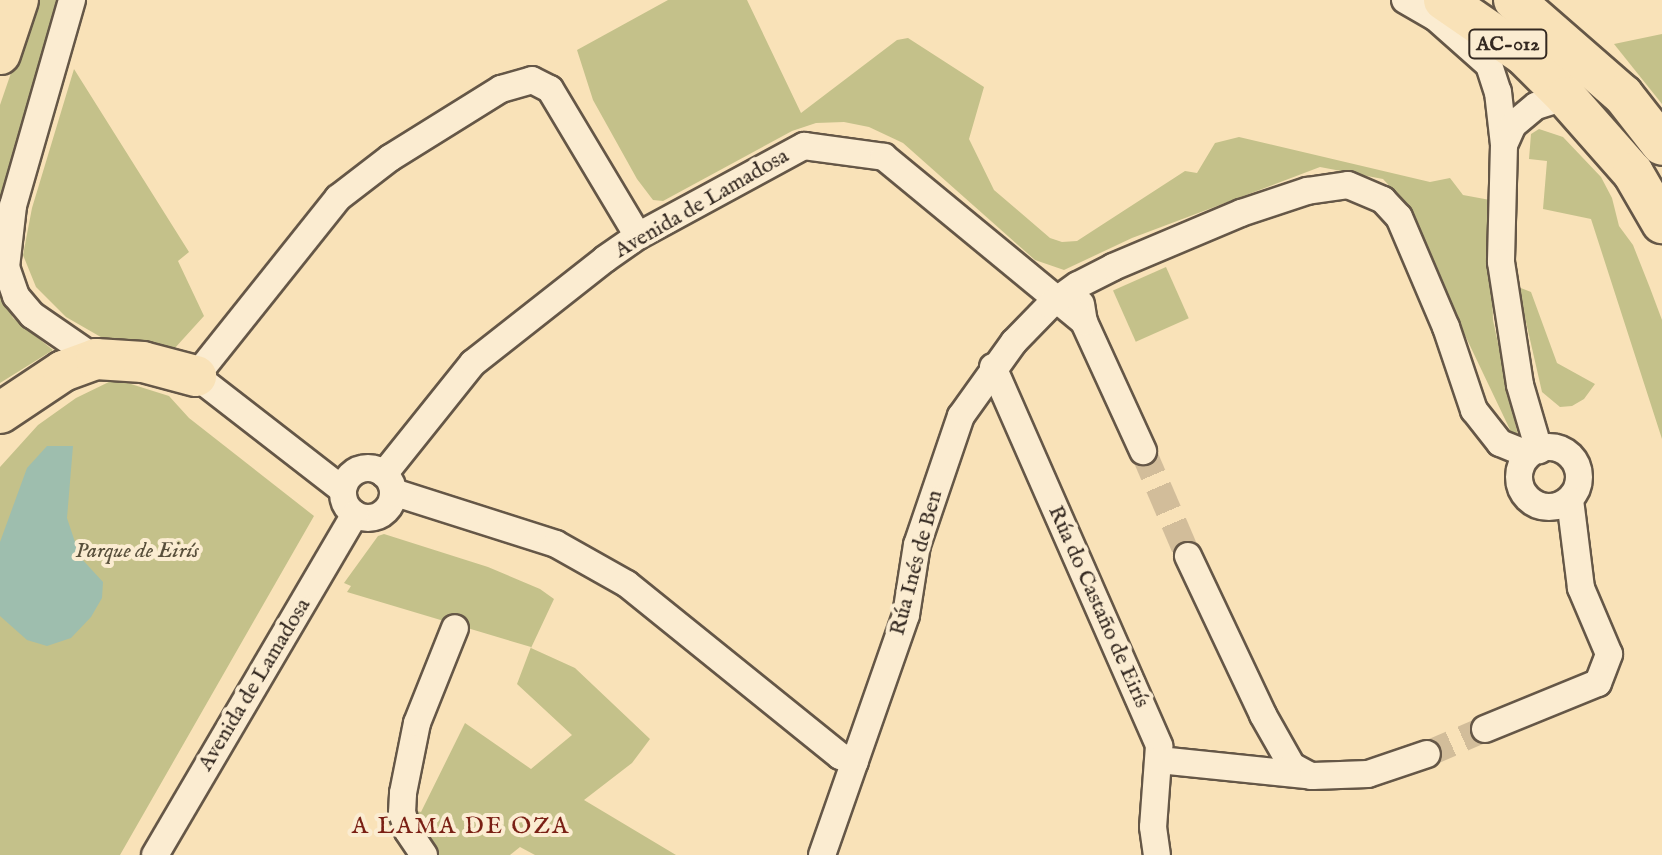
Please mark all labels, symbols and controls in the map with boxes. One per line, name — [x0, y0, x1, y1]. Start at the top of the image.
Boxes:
road number: AC-012 — [1468, 28, 1548, 60]
street label: Avenida de Lamadosa — [610, 143, 794, 265]
street label: Rúa Inés de Ben — [885, 488, 949, 638]
street label: Rúa do Castaño de Eirís — [1041, 502, 1155, 712]
park label: Parque de Eirís — [75, 539, 199, 565]
street label: Avenida de Lamadosa — [193, 594, 317, 776]
district label: A LAMA DE OZA — [352, 813, 570, 841]

